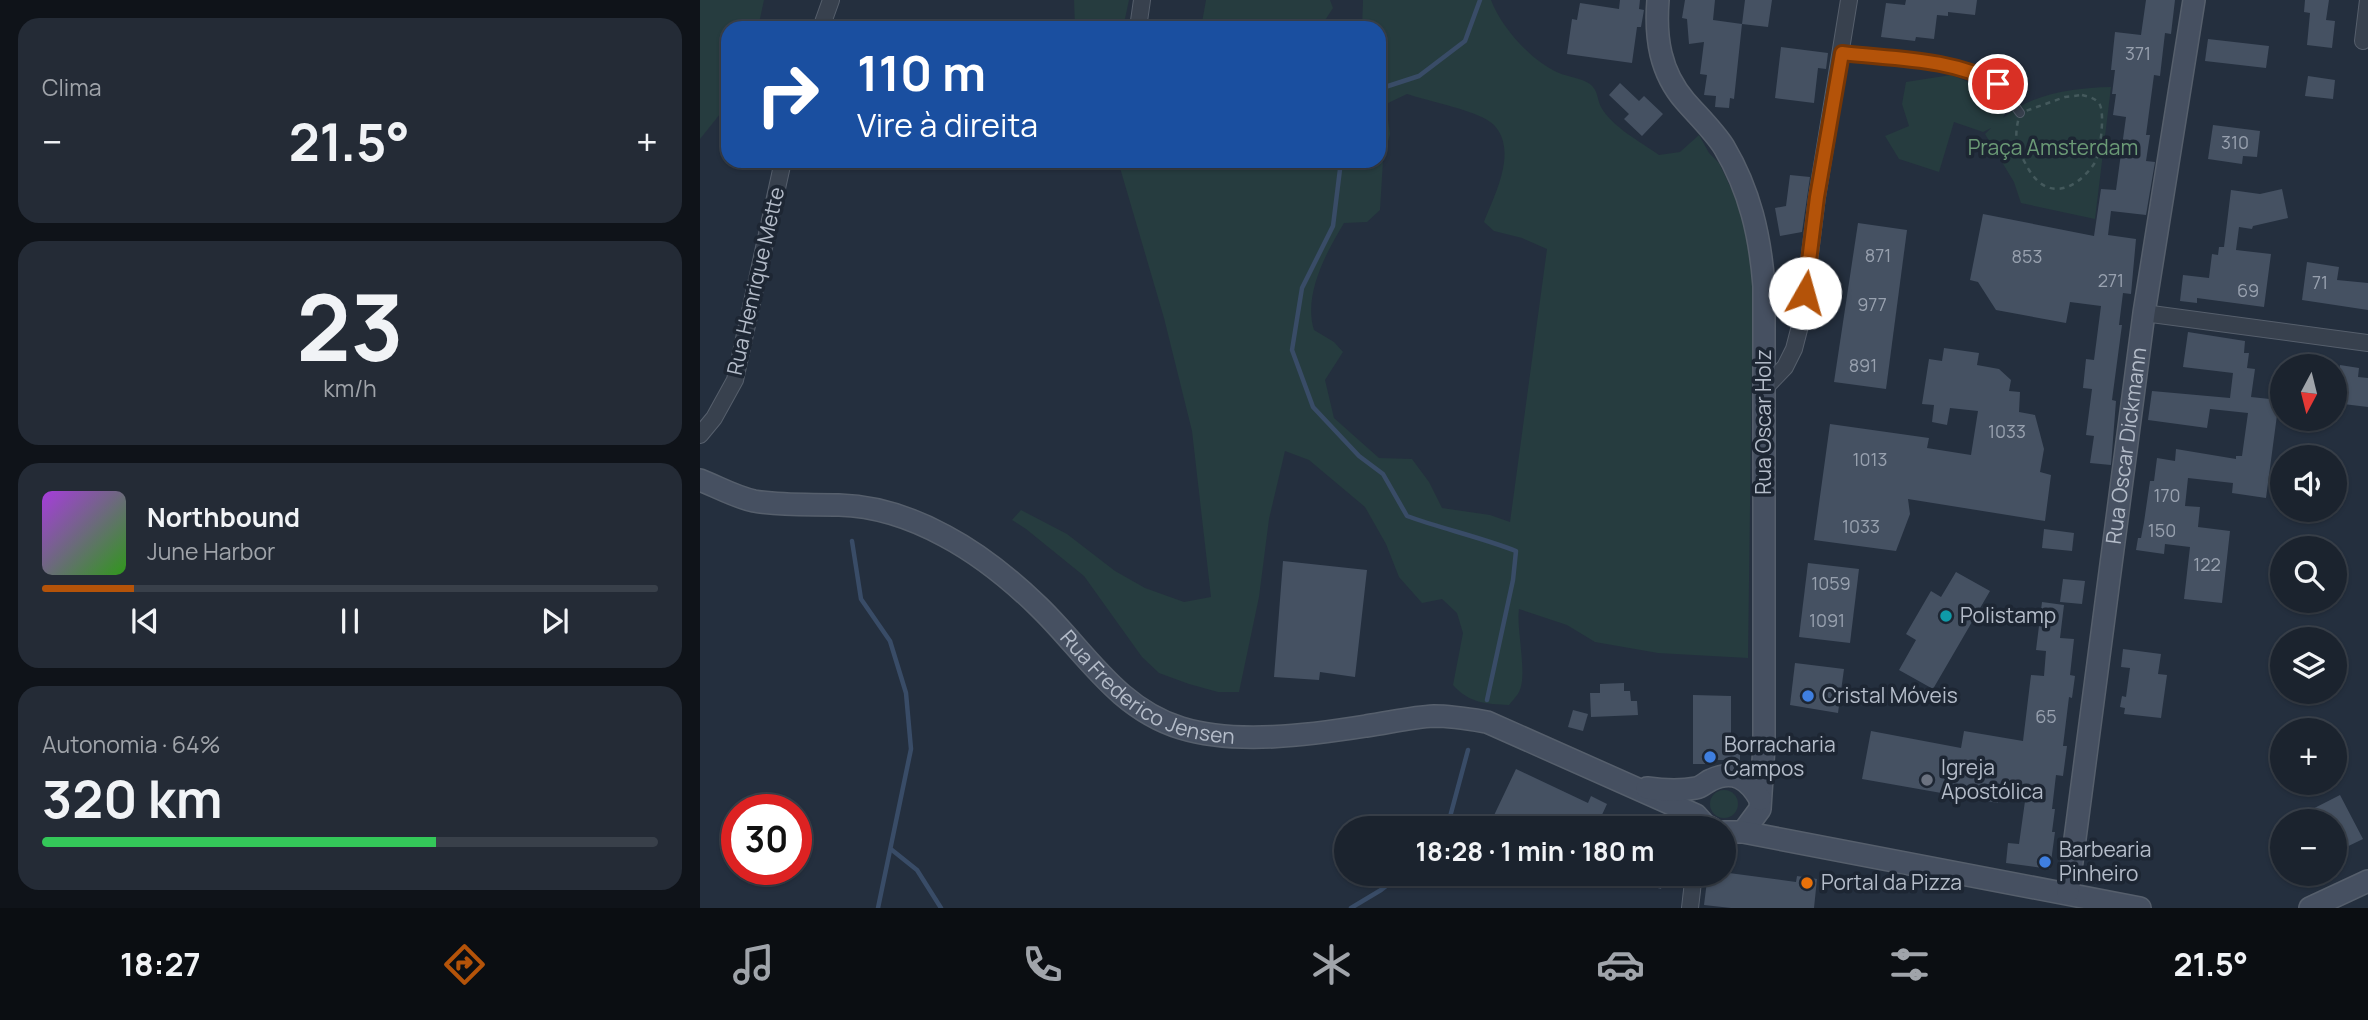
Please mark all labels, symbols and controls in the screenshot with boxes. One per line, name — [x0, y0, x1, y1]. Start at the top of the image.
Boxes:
text: 110 m — [857, 39, 986, 106]
house number: 371 — [2125, 41, 2151, 65]
icon: right — [742, 49, 833, 140]
pin — [1968, 54, 2028, 114]
icon: arrive — [1979, 65, 2017, 103]
text: Clima — [42, 71, 101, 103]
text: Vire à direita — [857, 103, 1038, 147]
text: 21.5° — [289, 106, 410, 177]
text: − — [42, 115, 63, 167]
text: + — [636, 115, 658, 167]
house number: 310 — [2221, 130, 2249, 154]
park label: Praça Amsterdam — [1968, 133, 2138, 161]
street label: Rua Henrique Mette — [720, 184, 790, 377]
house number: 871 — [1865, 243, 1891, 267]
house number: 853 — [2012, 244, 2042, 268]
position arrow — [1768, 256, 1842, 330]
text: 23 — [296, 264, 404, 388]
house number: 271 — [2098, 268, 2124, 292]
house number: 71 — [2312, 270, 2328, 294]
house number: 69 — [2237, 278, 2259, 302]
house number: 977 — [1857, 292, 1887, 316]
street label: Rua Oscar Dickmann — [2099, 346, 2152, 546]
street label: Rua Oscar Holz — [1749, 349, 1777, 495]
house number: 891 — [1849, 353, 1877, 377]
north arrow — [2270, 354, 2347, 430]
map controls — [2270, 354, 2347, 886]
text: km/h — [323, 372, 377, 404]
house number: 1033 — [1988, 419, 2026, 443]
button: sound — [2270, 445, 2347, 522]
house number: 1013 — [1853, 447, 1887, 471]
house number: 170 — [2153, 483, 2181, 507]
text: Northbound — [147, 499, 300, 535]
house number: 1033 — [1842, 514, 1880, 538]
house number: 150 — [2148, 518, 2176, 542]
text: June Harbor — [147, 535, 275, 567]
button: search — [2270, 536, 2347, 613]
house number: 122 — [2193, 552, 2221, 576]
house number: 1059 — [1811, 571, 1851, 595]
place label: Polistamp — [1960, 601, 2056, 629]
icon: previous — [126, 602, 164, 640]
icon: pause — [331, 602, 369, 640]
icon: next — [536, 602, 574, 640]
house number: 1091 — [1809, 608, 1845, 632]
marker: Polistamp — [1938, 608, 1954, 624]
street label: Rua Frederico Jensen — [1055, 624, 1236, 750]
button: layers — [2270, 627, 2347, 704]
place label: Cristal Móveis — [1822, 681, 1958, 709]
marker: Cristal Móveis — [1800, 688, 1816, 704]
house number: 65 — [2035, 704, 2057, 728]
button: + — [2270, 718, 2347, 795]
text: Autonomia · 64% — [42, 728, 220, 760]
place label: Borracharia Campos — [1724, 730, 1836, 782]
marker: Borracharia Campos — [1702, 749, 1718, 765]
place label: Igreja Apostólica — [1941, 753, 2044, 805]
text: 320 km — [42, 763, 223, 834]
marker: Igreja Apostólica — [1919, 772, 1935, 788]
speed limit sign: 30 — [721, 794, 812, 885]
button: − — [2270, 809, 2347, 886]
text: 18:28 · 1 min · 180 m — [1416, 833, 1654, 869]
place label: Barbearia Pinheiro — [2059, 835, 2151, 887]
marker: Barbearia Pinheiro — [2037, 854, 2053, 870]
place label: Portal da Pizza — [1821, 868, 1962, 896]
marker: Portal da Pizza — [1799, 875, 1815, 891]
icon: directions — [440, 940, 489, 989]
icon: music — [729, 940, 778, 989]
icon: phone — [1018, 940, 1067, 989]
icon: climate — [1307, 940, 1356, 989]
icon: car — [1596, 940, 1645, 989]
icon: filters — [1885, 940, 1934, 989]
text: 18:27 — [120, 942, 201, 986]
text: 21.5° — [2173, 942, 2248, 986]

